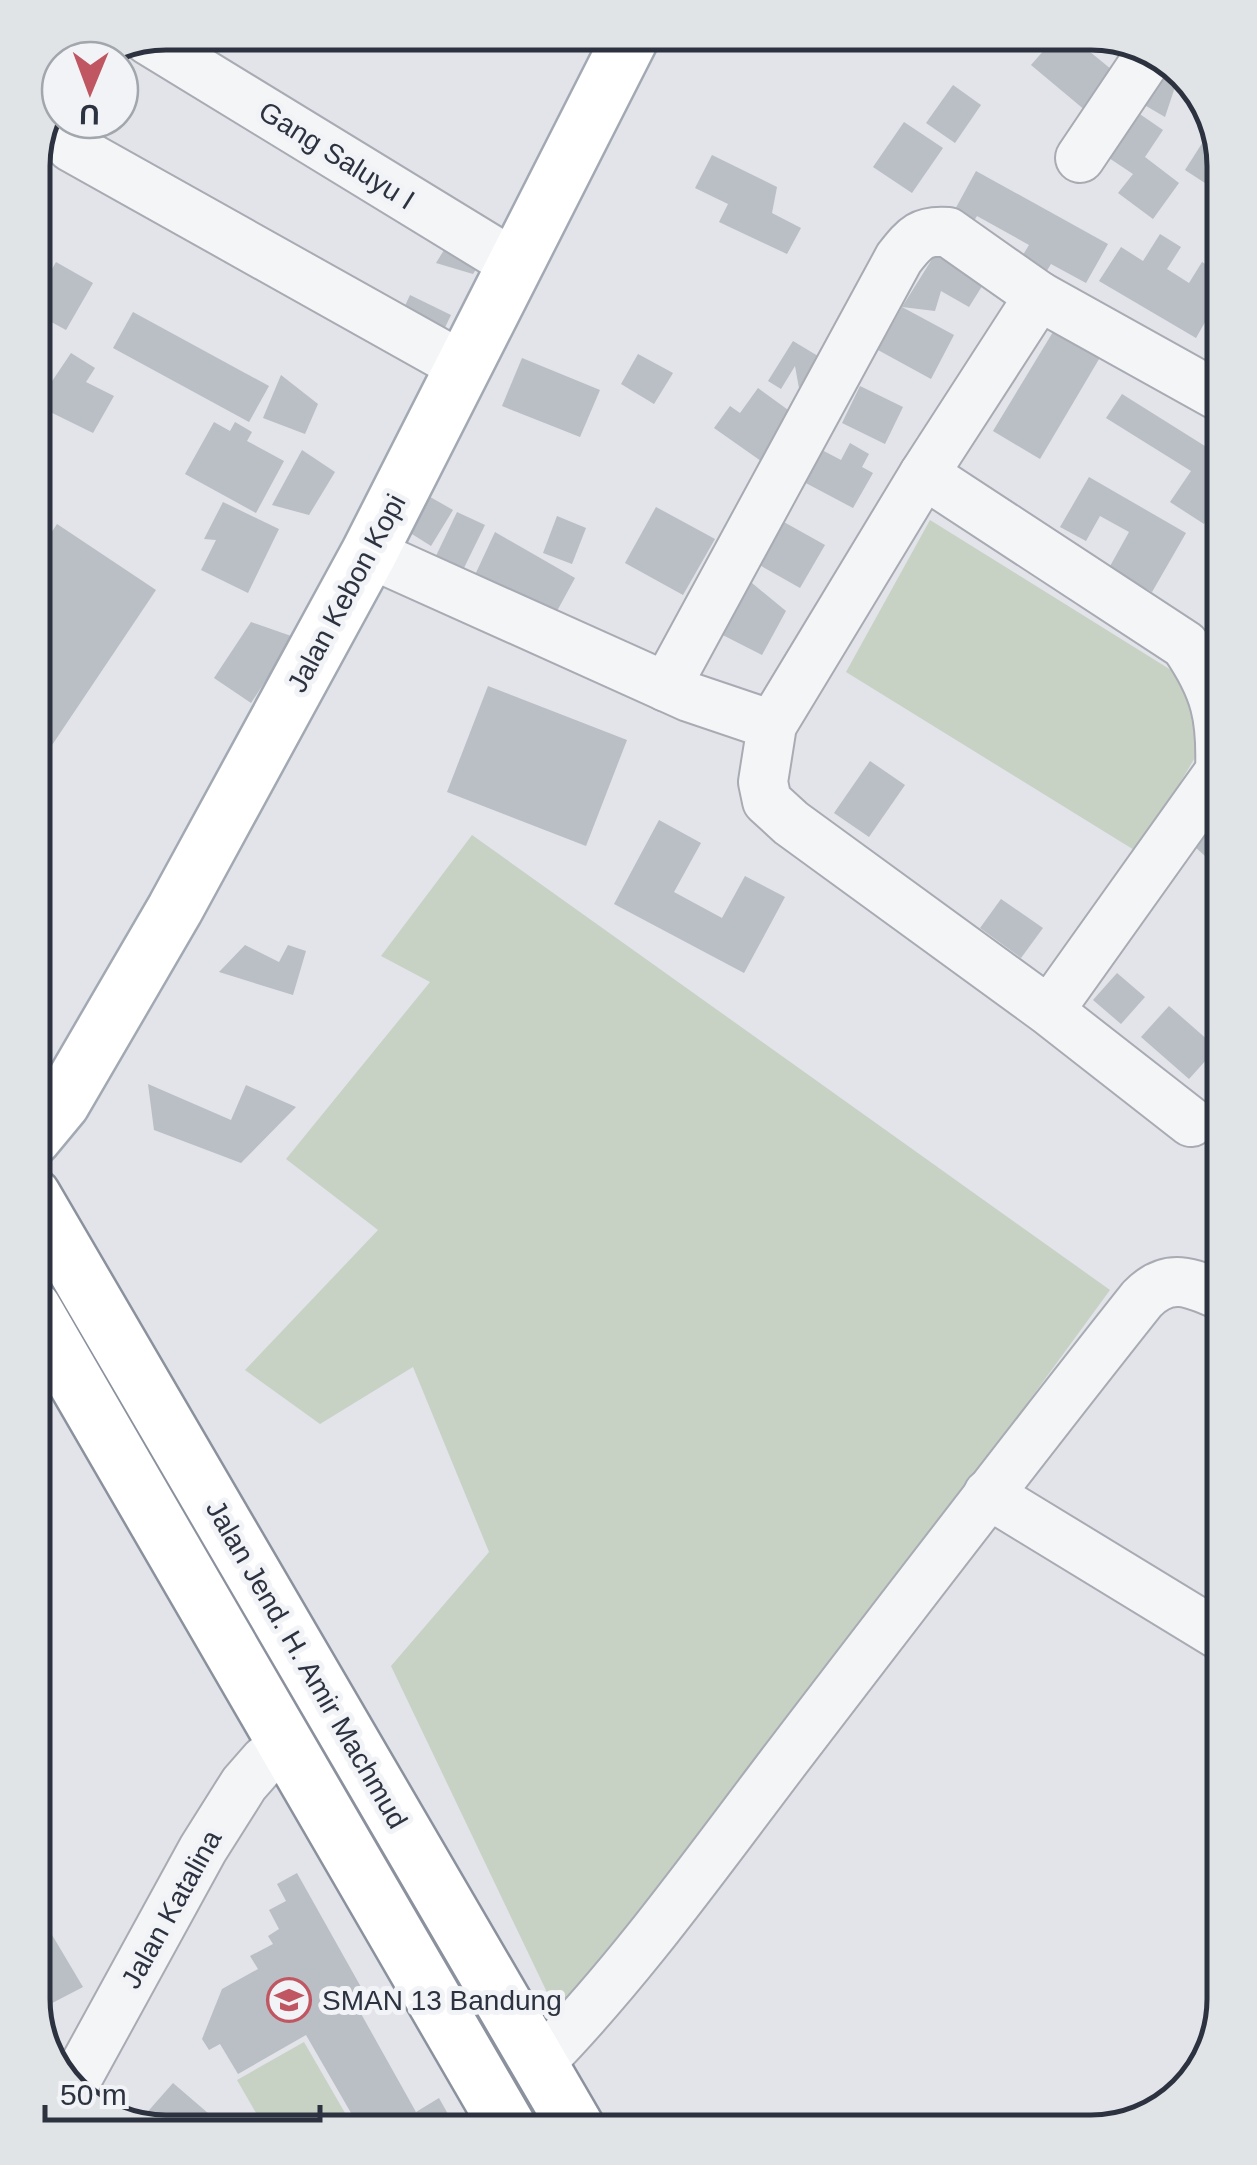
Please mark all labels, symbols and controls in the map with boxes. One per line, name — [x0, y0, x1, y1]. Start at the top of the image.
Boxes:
north arrow — [40, 40, 140, 140]
street label: Gang Saluyu I — [253, 95, 420, 216]
text: U — [79, 99, 100, 130]
street label: Jalan Kebon Kopi — [281, 489, 412, 697]
street label: Jalan Jend. H. Amir Machmud — [200, 1495, 413, 1834]
street label: Jalan Katalina — [115, 1824, 228, 1994]
school or university icon: SMAN 13 Bandung — [266, 1977, 312, 2023]
place label: SMAN 13 Bandung — [322, 1985, 562, 2016]
scale bar — [45, 2060, 320, 2122]
text: 50 m — [60, 2078, 127, 2111]

